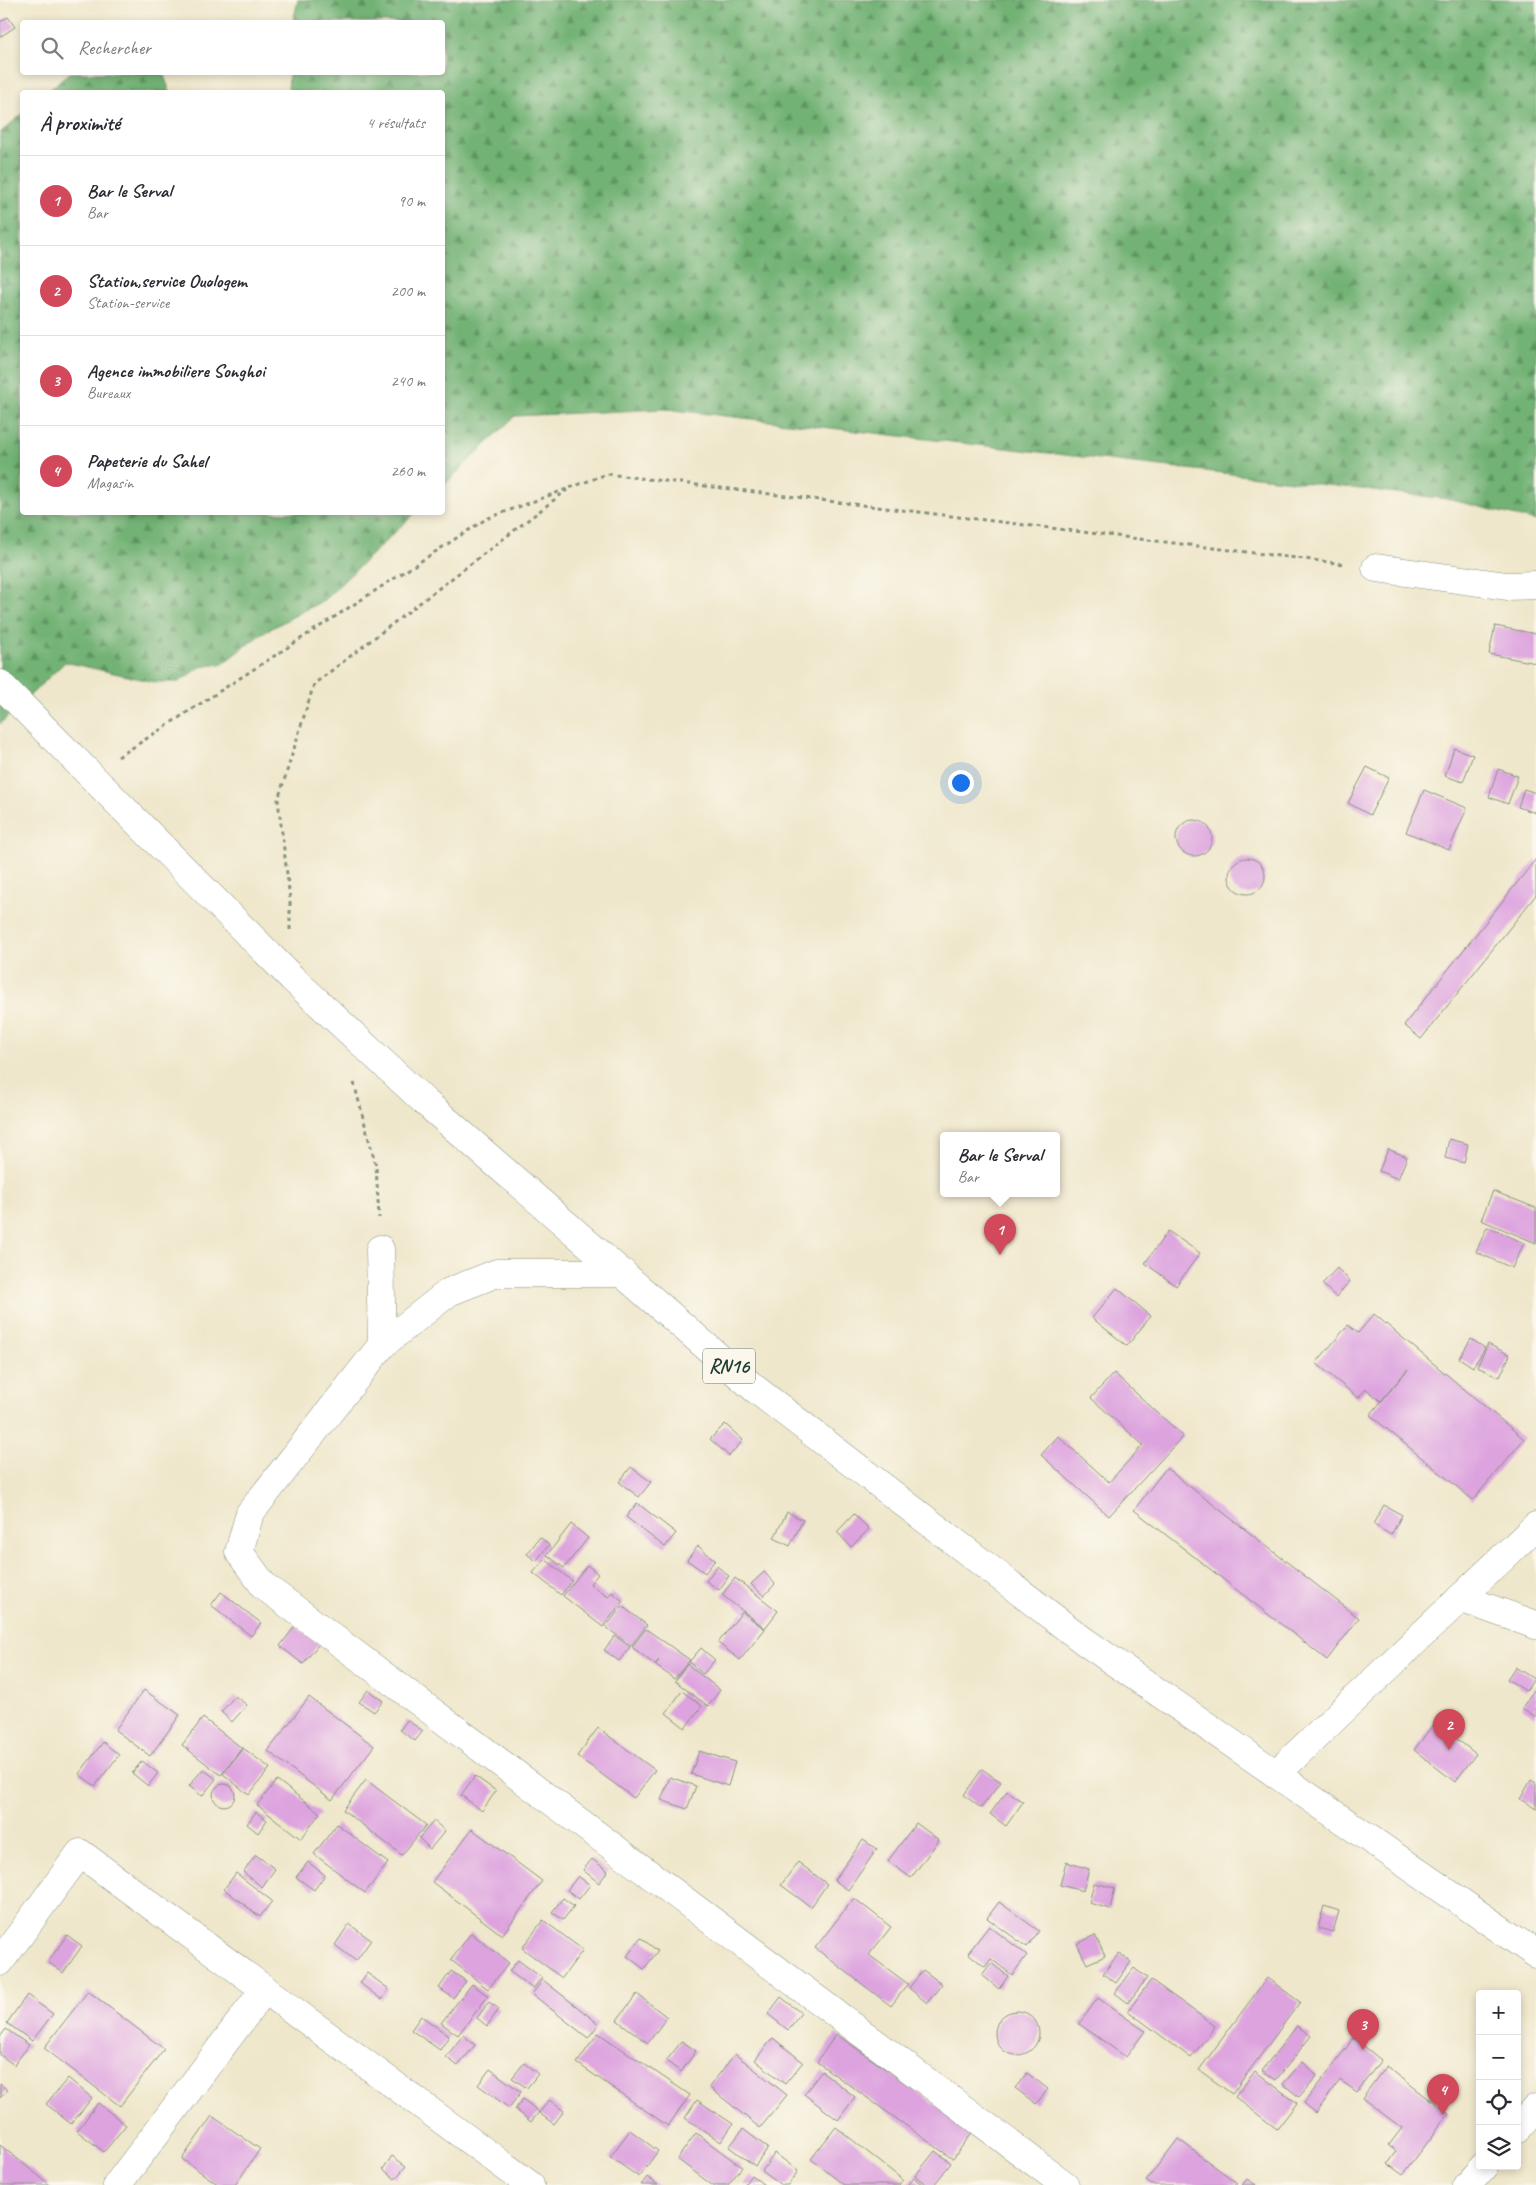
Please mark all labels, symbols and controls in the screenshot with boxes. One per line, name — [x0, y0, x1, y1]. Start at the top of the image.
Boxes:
search box — [20, 20, 445, 75]
icon: search — [38, 34, 66, 62]
text: Rechercher — [78, 36, 151, 60]
text: À proximité — [40, 110, 120, 136]
text: 4 résultats — [366, 113, 425, 133]
text: Bar le Serval — [87, 179, 172, 203]
text: 1 — [52, 191, 60, 211]
text: 90 m — [398, 191, 425, 211]
text: Bar — [87, 203, 108, 223]
text: Station,service Ouologem — [87, 269, 246, 293]
text: 2 — [52, 281, 60, 301]
text: 200 m — [391, 281, 425, 301]
text: Station-service — [87, 293, 169, 313]
text: Agence immobiliere Songhoi — [87, 359, 265, 383]
text: 3 — [52, 371, 60, 391]
text: 240 m — [391, 371, 425, 391]
text: Bureaux — [87, 383, 130, 403]
text: Papeterie du Sahel — [87, 449, 207, 473]
text: 4 — [52, 461, 60, 481]
text: 260 m — [391, 461, 425, 481]
text: Magasin — [87, 473, 133, 493]
your location — [948, 770, 974, 796]
popup — [940, 1132, 1060, 1197]
text: Bar le Serval — [958, 1143, 1042, 1167]
text: Bar — [958, 1167, 979, 1187]
pin: 1 — [984, 1214, 1016, 1255]
road number: RN16 — [703, 1348, 755, 1384]
pin: 2 — [1433, 1709, 1465, 1750]
map controls — [1476, 1990, 1521, 2170]
button: + — [1476, 1990, 1521, 2035]
pin: 3 — [1347, 2009, 1379, 2050]
button: − — [1476, 2035, 1521, 2080]
pin: 4 — [1427, 2074, 1459, 2115]
button: locate — [1476, 2080, 1521, 2125]
button: layers — [1476, 2125, 1521, 2170]

